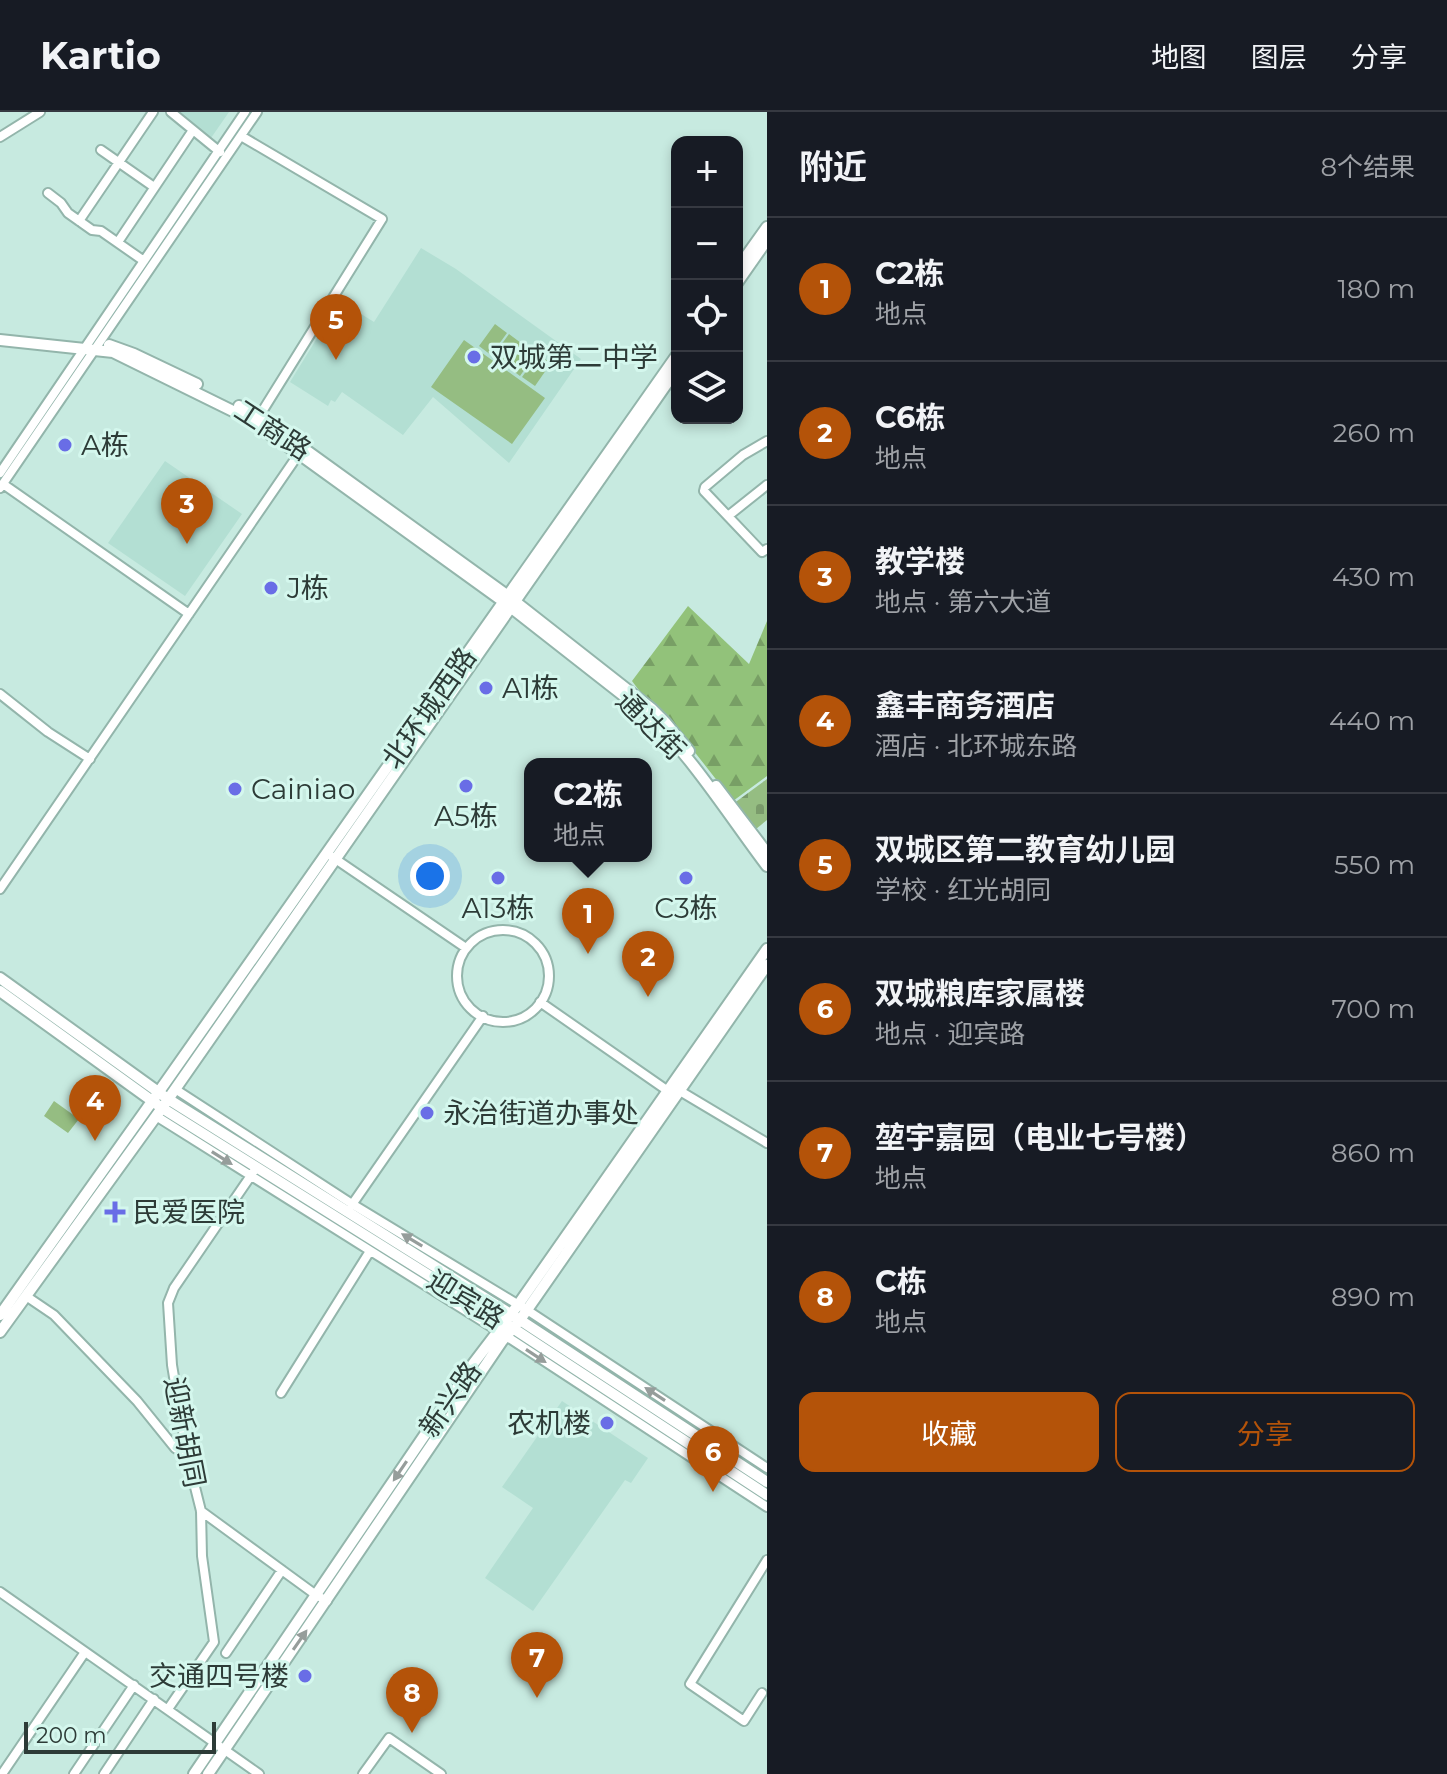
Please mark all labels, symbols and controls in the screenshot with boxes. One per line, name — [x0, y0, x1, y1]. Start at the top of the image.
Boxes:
text: Kartio — [40, 32, 161, 79]
text: 地图 — [1151, 40, 1207, 74]
text: 图层 — [1251, 40, 1307, 74]
text: 分享 — [1351, 40, 1407, 74]
map controls — [671, 136, 743, 424]
button: + — [671, 136, 743, 208]
text: 附近 — [799, 146, 867, 188]
text: 8个结果 — [1320, 151, 1415, 183]
button: − — [671, 208, 743, 280]
text: C2栋 — [875, 255, 944, 292]
text: 1 — [820, 273, 830, 305]
text: 180 m — [1337, 273, 1415, 305]
button: locate — [671, 280, 743, 352]
pin: 5 — [310, 294, 362, 360]
text: 地点 — [875, 298, 927, 330]
place label: 双城第二中学 — [490, 340, 658, 374]
marker: 双城第二中学 — [465, 348, 483, 366]
button: layers — [671, 352, 743, 424]
street label: 工商路 — [229, 393, 317, 467]
text: C6栋 — [875, 399, 945, 436]
text: 2 — [817, 417, 833, 449]
text: 260 m — [1333, 417, 1415, 449]
place label: A栋 — [81, 428, 129, 462]
marker: A栋 — [56, 436, 74, 454]
text: 地点 — [875, 442, 927, 474]
pin: 3 — [161, 478, 213, 544]
text: 教学楼 — [875, 543, 965, 580]
text: 3 — [817, 561, 833, 593]
text: 430 m — [1332, 561, 1415, 593]
place label: J栋 — [286, 571, 329, 605]
marker: J栋 — [262, 579, 280, 597]
text: 地点 · 第六大道 — [875, 586, 1051, 618]
street label: 北环城西路 — [375, 641, 483, 775]
place label: A1栋 — [502, 671, 559, 705]
marker: A1栋 — [477, 679, 495, 697]
street label: 通达街 — [609, 683, 693, 767]
text: 鑫丰商务酒店 — [875, 687, 1055, 724]
text: 4 — [816, 705, 834, 737]
text: 440 m — [1329, 705, 1415, 737]
text: 酒店 · 北环城东路 — [875, 730, 1077, 762]
popup — [524, 758, 652, 862]
place label: Cainiao — [251, 772, 355, 806]
text: C2栋 — [553, 776, 623, 813]
marker: A5栋 — [457, 777, 475, 795]
marker: Cainiao — [226, 780, 244, 798]
place label: A5栋 — [434, 799, 498, 833]
text: 地点 — [553, 819, 605, 851]
text: 双城区第二教育幼儿园 — [875, 831, 1175, 868]
text: 5 — [817, 849, 833, 881]
text: 550 m — [1334, 849, 1415, 881]
your location — [410, 856, 450, 896]
marker: A13栋 — [489, 869, 507, 887]
marker: C3栋 — [677, 869, 695, 887]
text: 学校 · 红光胡同 — [875, 874, 1051, 906]
pin: 1 — [562, 888, 614, 954]
place label: A13栋 — [462, 891, 534, 925]
place label: C3栋 — [654, 891, 718, 925]
pin: 2 — [622, 931, 674, 997]
text: 双城粮库家属楼 — [875, 975, 1085, 1012]
text: 6 — [817, 993, 833, 1025]
text: 700 m — [1331, 993, 1415, 1025]
text: 地点 · 迎宾路 — [875, 1018, 1025, 1050]
pin: 4 — [69, 1075, 121, 1141]
place label: 永治街道办事处 — [443, 1096, 639, 1130]
marker: 永治街道办事处 — [418, 1104, 436, 1122]
text: 堃宇嘉园（电业七号楼） — [875, 1119, 1205, 1156]
text: 7 — [817, 1137, 833, 1169]
text: 860 m — [1331, 1137, 1415, 1169]
one-way arrow — [211, 1150, 233, 1164]
text: 地点 — [875, 1162, 927, 1194]
place label: 民爱医院 — [133, 1195, 245, 1229]
marker: 民爱医院 — [104, 1201, 126, 1223]
one-way arrow — [401, 1233, 423, 1247]
street label: 迎宾路 — [421, 1262, 511, 1336]
text: C栋 — [875, 1263, 927, 1300]
text: 8 — [816, 1281, 834, 1313]
text: 890 m — [1331, 1281, 1415, 1313]
text: 地点 — [875, 1306, 927, 1338]
one-way arrow — [526, 1349, 547, 1364]
street label: 新兴路 — [412, 1355, 488, 1443]
street label: 迎新胡同 — [158, 1374, 212, 1490]
one-way arrow — [644, 1388, 666, 1402]
button: 收藏 — [799, 1392, 1099, 1472]
button: 分享 — [1115, 1392, 1415, 1472]
place label: 农机楼 — [507, 1406, 591, 1440]
marker: 农机楼 — [598, 1414, 616, 1432]
pin: 6 — [687, 1426, 739, 1492]
one-way arrow — [393, 1460, 408, 1481]
one-way arrow — [292, 1630, 307, 1651]
pin: 7 — [511, 1632, 563, 1698]
place label: 交通四号楼 — [149, 1659, 289, 1693]
marker: 交通四号楼 — [296, 1667, 314, 1685]
pin: 8 — [386, 1667, 438, 1733]
scale bar — [24, 1718, 216, 1754]
text: 200 m — [36, 1722, 107, 1749]

